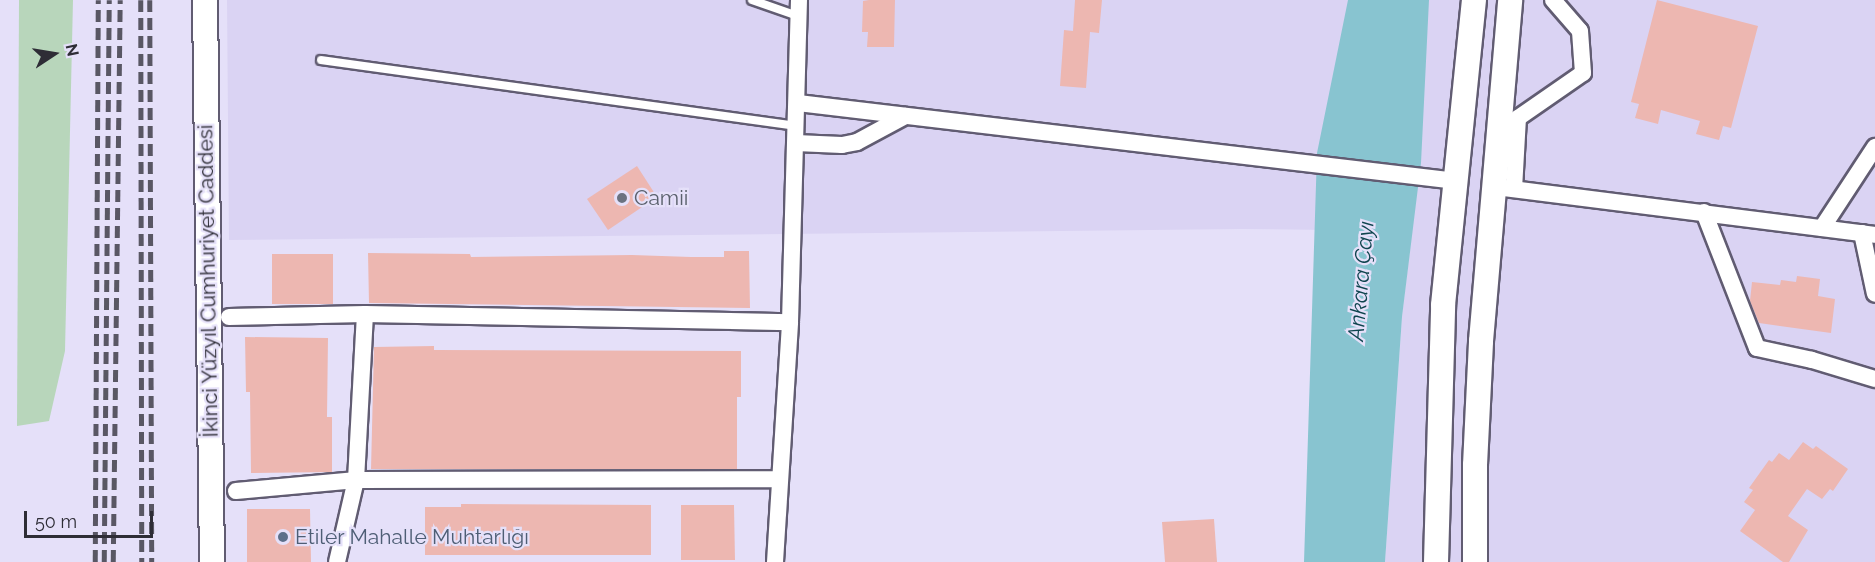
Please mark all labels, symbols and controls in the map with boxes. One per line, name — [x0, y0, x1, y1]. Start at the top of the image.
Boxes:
north arrow — [24, 24, 84, 84]
text: N — [62, 42, 83, 58]
street label: İkinci Yüzyıl Cumhuriyet Caddesi — [193, 124, 223, 438]
place label: Camii — [634, 185, 688, 211]
marker: Camii — [615, 191, 629, 205]
water label: Ankara Çayı — [1343, 220, 1379, 342]
scale bar — [27, 499, 156, 537]
text: 50 m — [35, 511, 77, 532]
place label: Etiler Mahalle Muhtarlığı — [295, 524, 529, 550]
marker: Etiler Mahalle Muhtarlığı — [276, 530, 290, 544]

